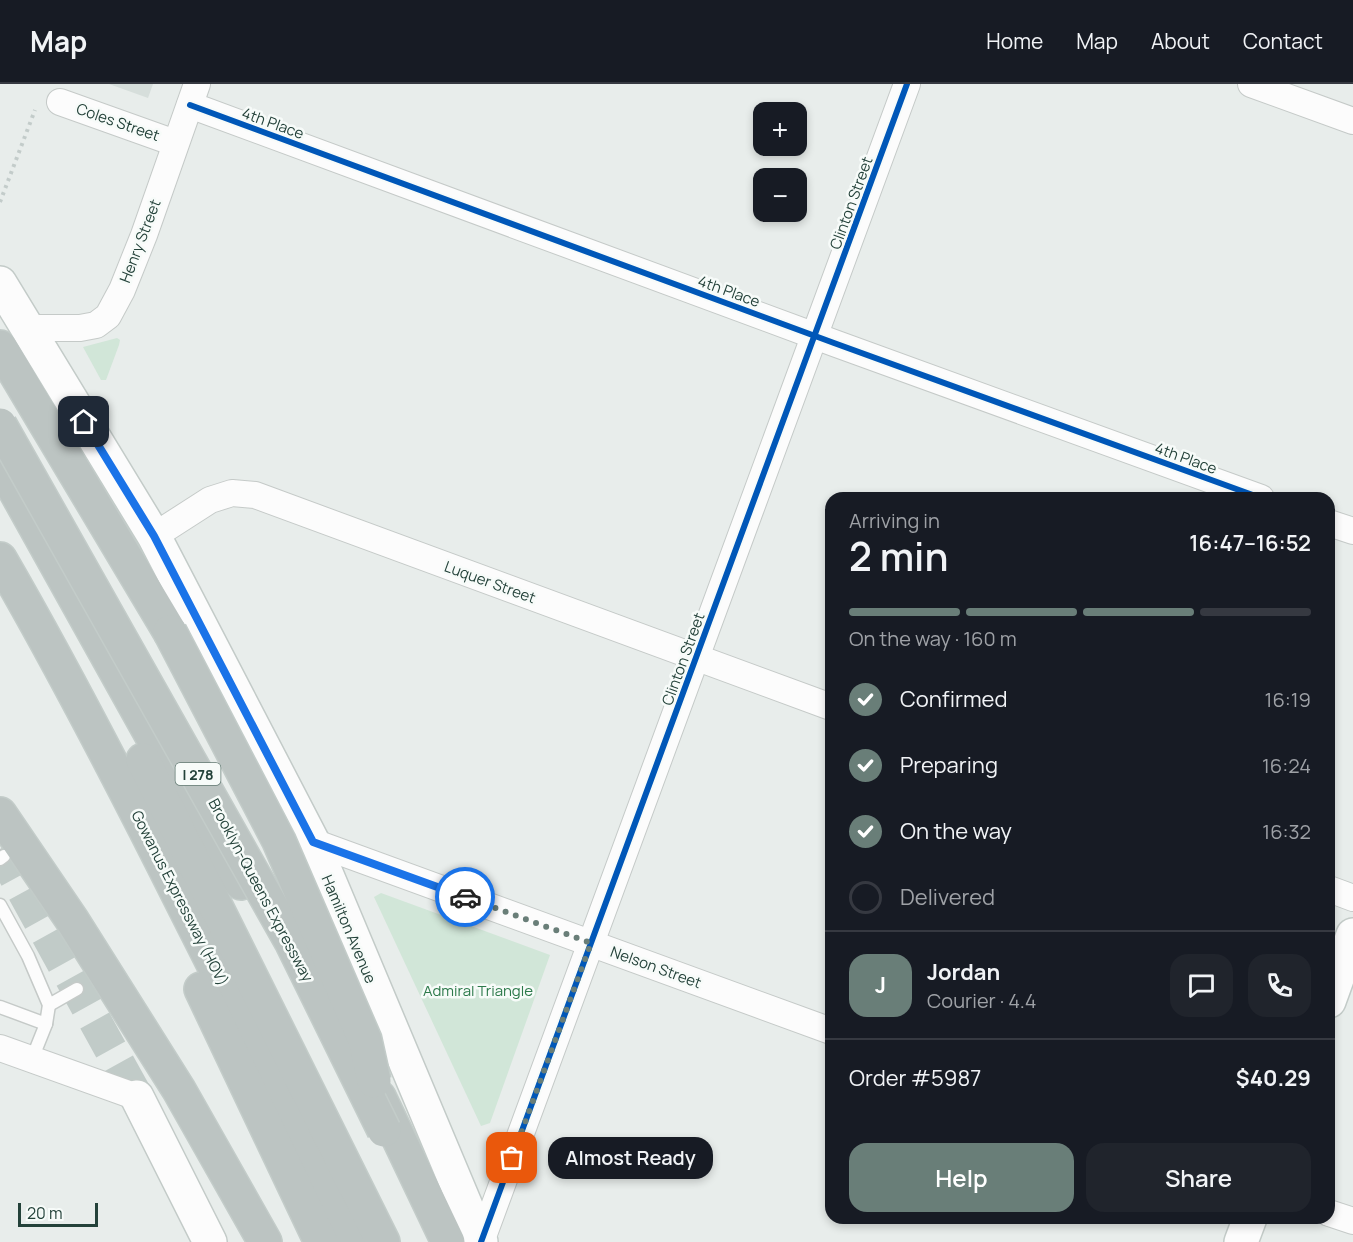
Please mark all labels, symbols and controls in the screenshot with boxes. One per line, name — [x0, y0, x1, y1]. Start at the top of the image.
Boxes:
text: Map — [30, 22, 87, 60]
text: Home — [986, 27, 1043, 55]
text: Map — [1076, 27, 1118, 55]
text: About — [1151, 27, 1210, 55]
text: Contact — [1243, 27, 1323, 55]
street label: Coles Street — [74, 98, 162, 146]
street label: 4th Place — [239, 102, 307, 144]
map controls — [753, 102, 807, 222]
button: + — [753, 102, 807, 156]
street label: Clinton Street — [825, 154, 877, 252]
button: − — [753, 168, 807, 222]
street label: Henry Street — [114, 196, 166, 286]
street label: 4th Place — [695, 270, 763, 312]
pin — [58, 396, 109, 447]
icon: home — [67, 405, 100, 438]
street label: 4th Place — [1152, 437, 1220, 479]
text: Arriving in — [849, 507, 940, 534]
text: 16:47–16:52 — [1189, 528, 1311, 558]
text: 2 min — [849, 529, 948, 583]
street label: Luquer Street — [441, 556, 539, 608]
street label: Clinton Street — [657, 610, 709, 708]
text: On the way · 160 m — [849, 625, 1017, 652]
icon: check — [849, 683, 882, 716]
text: Confirmed — [900, 684, 1008, 714]
text: 16:19 — [1265, 686, 1311, 713]
icon: check — [849, 749, 882, 782]
text: Preparing — [900, 750, 998, 780]
text: 16:24 — [1262, 752, 1311, 779]
road number: I 278 — [176, 763, 220, 785]
street label: Brooklyn-Queens Expressway — [204, 795, 318, 985]
street label: Gowanus Expressway (HOV) — [127, 807, 233, 989]
icon: check — [849, 815, 882, 848]
text: On the way — [900, 816, 1012, 846]
text: 16:32 — [1262, 818, 1311, 845]
courier — [435, 867, 495, 927]
street label: Hamilton Avenue — [317, 871, 381, 987]
icon: car — [449, 881, 482, 914]
text: Delivered — [900, 882, 995, 912]
street label: Nelson Street — [608, 941, 704, 993]
button: chat — [1170, 954, 1233, 1017]
button: phone — [1248, 954, 1311, 1017]
text: Jordan — [927, 957, 1000, 987]
text: J — [875, 970, 886, 1000]
park label: Admiral Triangle — [423, 980, 533, 1001]
text: Courier · 4.4 — [927, 987, 1037, 1014]
text: Order #5987 — [849, 1063, 981, 1093]
text: $40.29 — [1236, 1063, 1311, 1093]
pin — [486, 1132, 537, 1183]
callout: Almost Ready — [548, 1137, 713, 1179]
icon: bag — [495, 1141, 528, 1174]
button: Help — [849, 1143, 1074, 1212]
button: Share — [1086, 1143, 1311, 1212]
text: Almost Ready — [565, 1144, 696, 1171]
scale bar — [18, 1200, 98, 1228]
text: 20 m — [27, 1202, 63, 1224]

